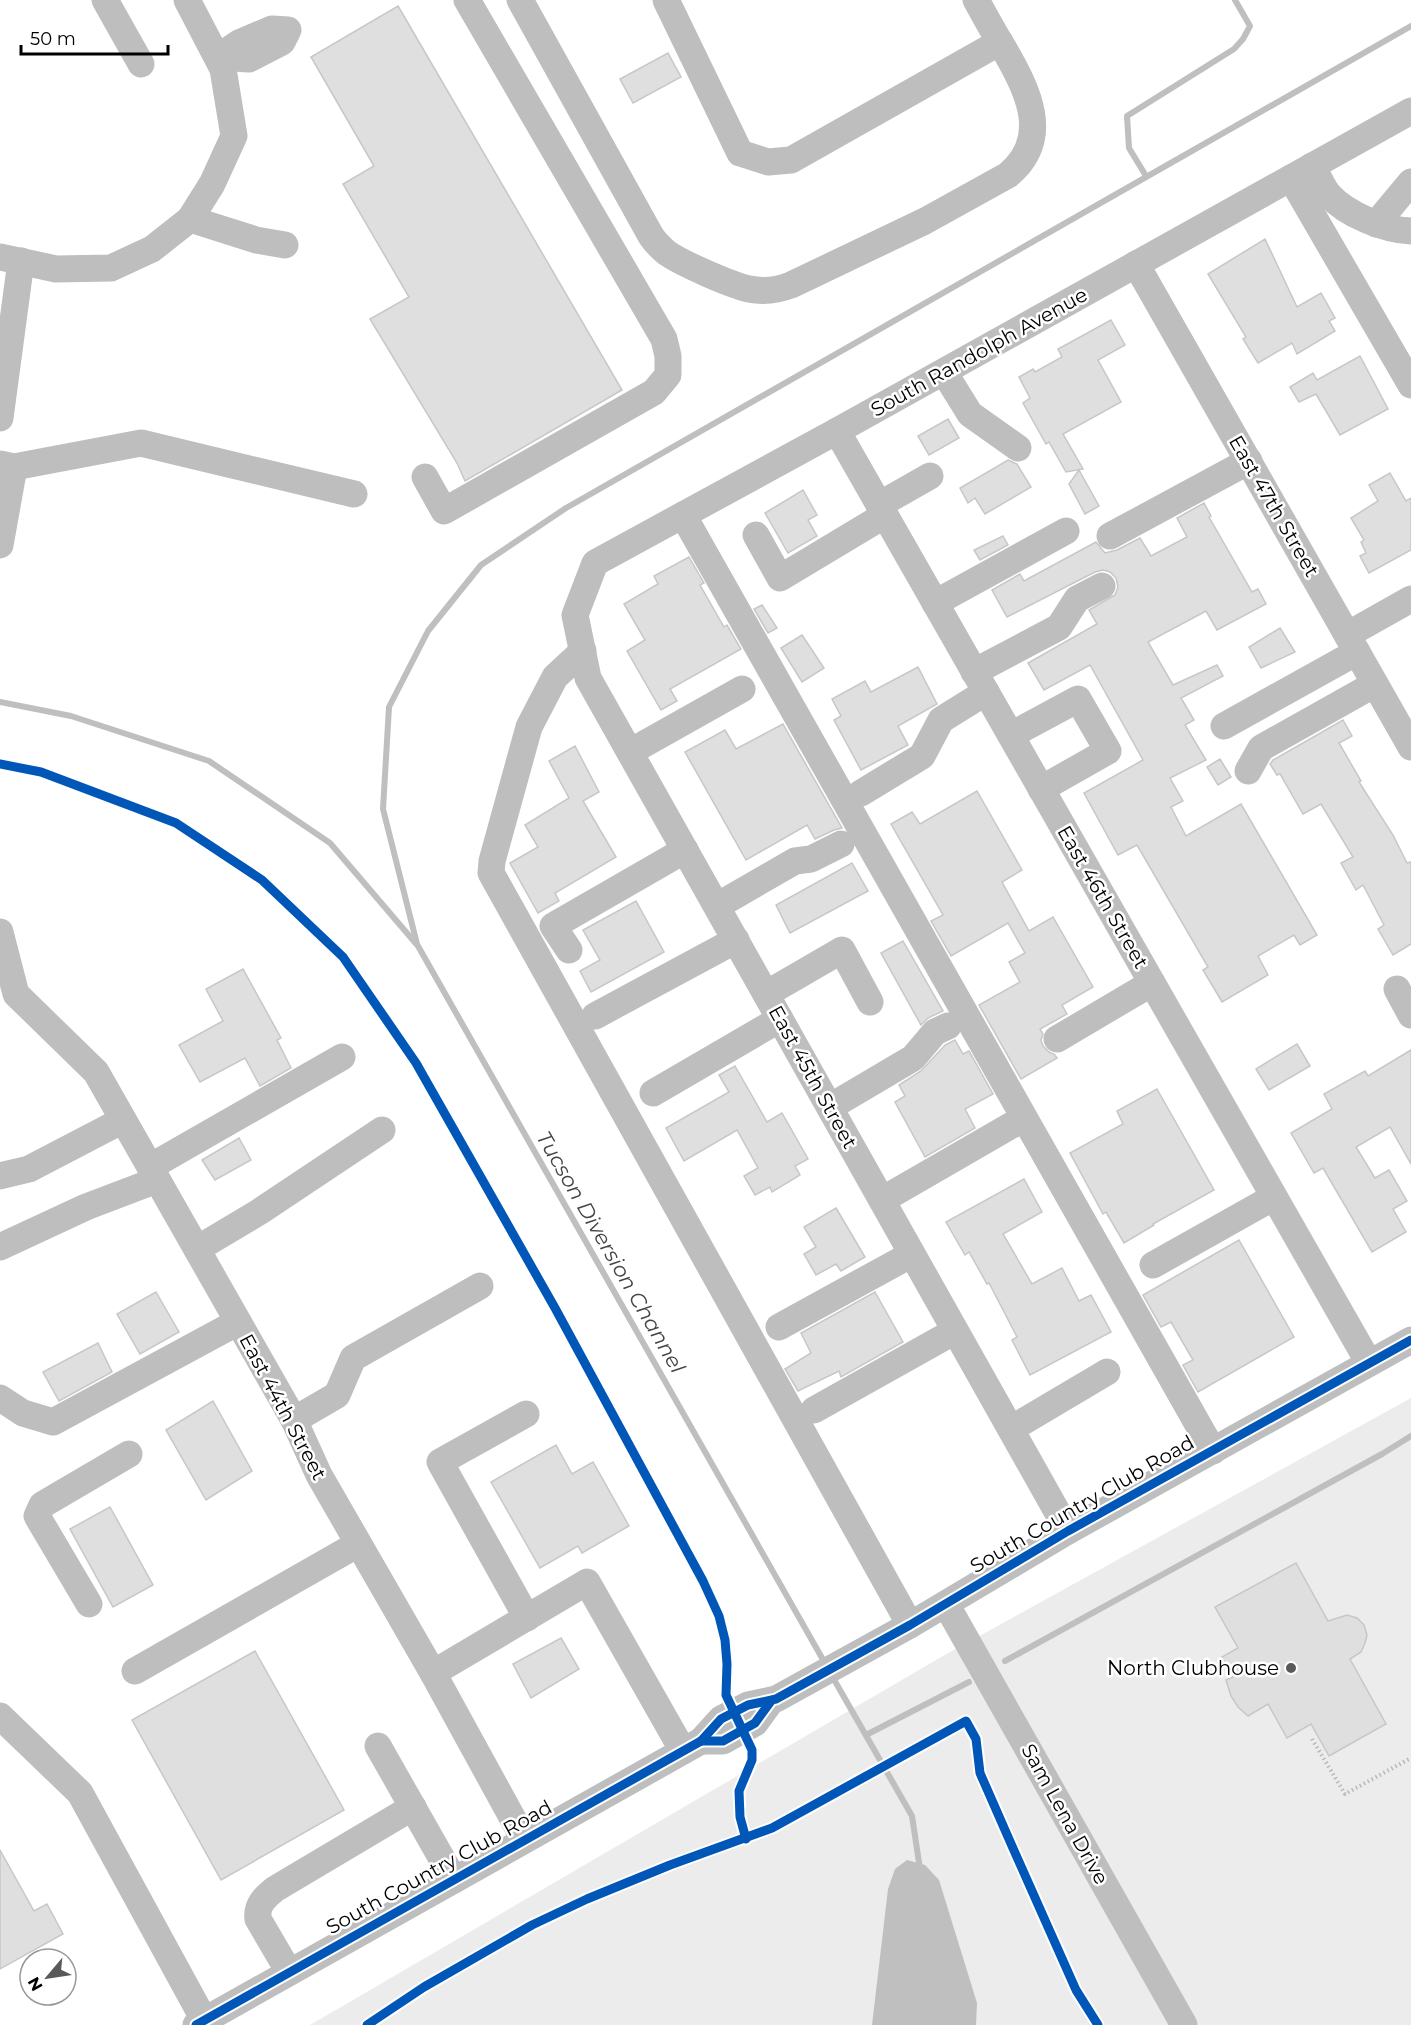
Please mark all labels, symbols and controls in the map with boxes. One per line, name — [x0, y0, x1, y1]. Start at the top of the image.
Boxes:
scale bar — [21, 18, 168, 56]
text: 50 m — [30, 28, 76, 50]
street label: South Randolph Avenue — [866, 282, 1092, 422]
street label: East 47th Street — [1224, 431, 1324, 581]
street label: East 46th Street — [1052, 821, 1154, 973]
street label: East 45th Street — [764, 1001, 862, 1153]
water label: Tucson Diversion Channel — [531, 1127, 691, 1378]
street label: East 44th Street — [234, 1330, 332, 1484]
street label: South Country Club Road — [966, 1430, 1198, 1578]
place label: North Clubhouse — [1107, 1656, 1279, 1680]
marker: North Clubhouse — [1284, 1661, 1298, 1675]
street label: Sam Lena Drive — [1016, 1739, 1114, 1889]
street label: South Country Club Road — [322, 1795, 556, 1939]
north arrow — [18, 1947, 78, 2007]
text: N — [24, 1974, 47, 1994]

